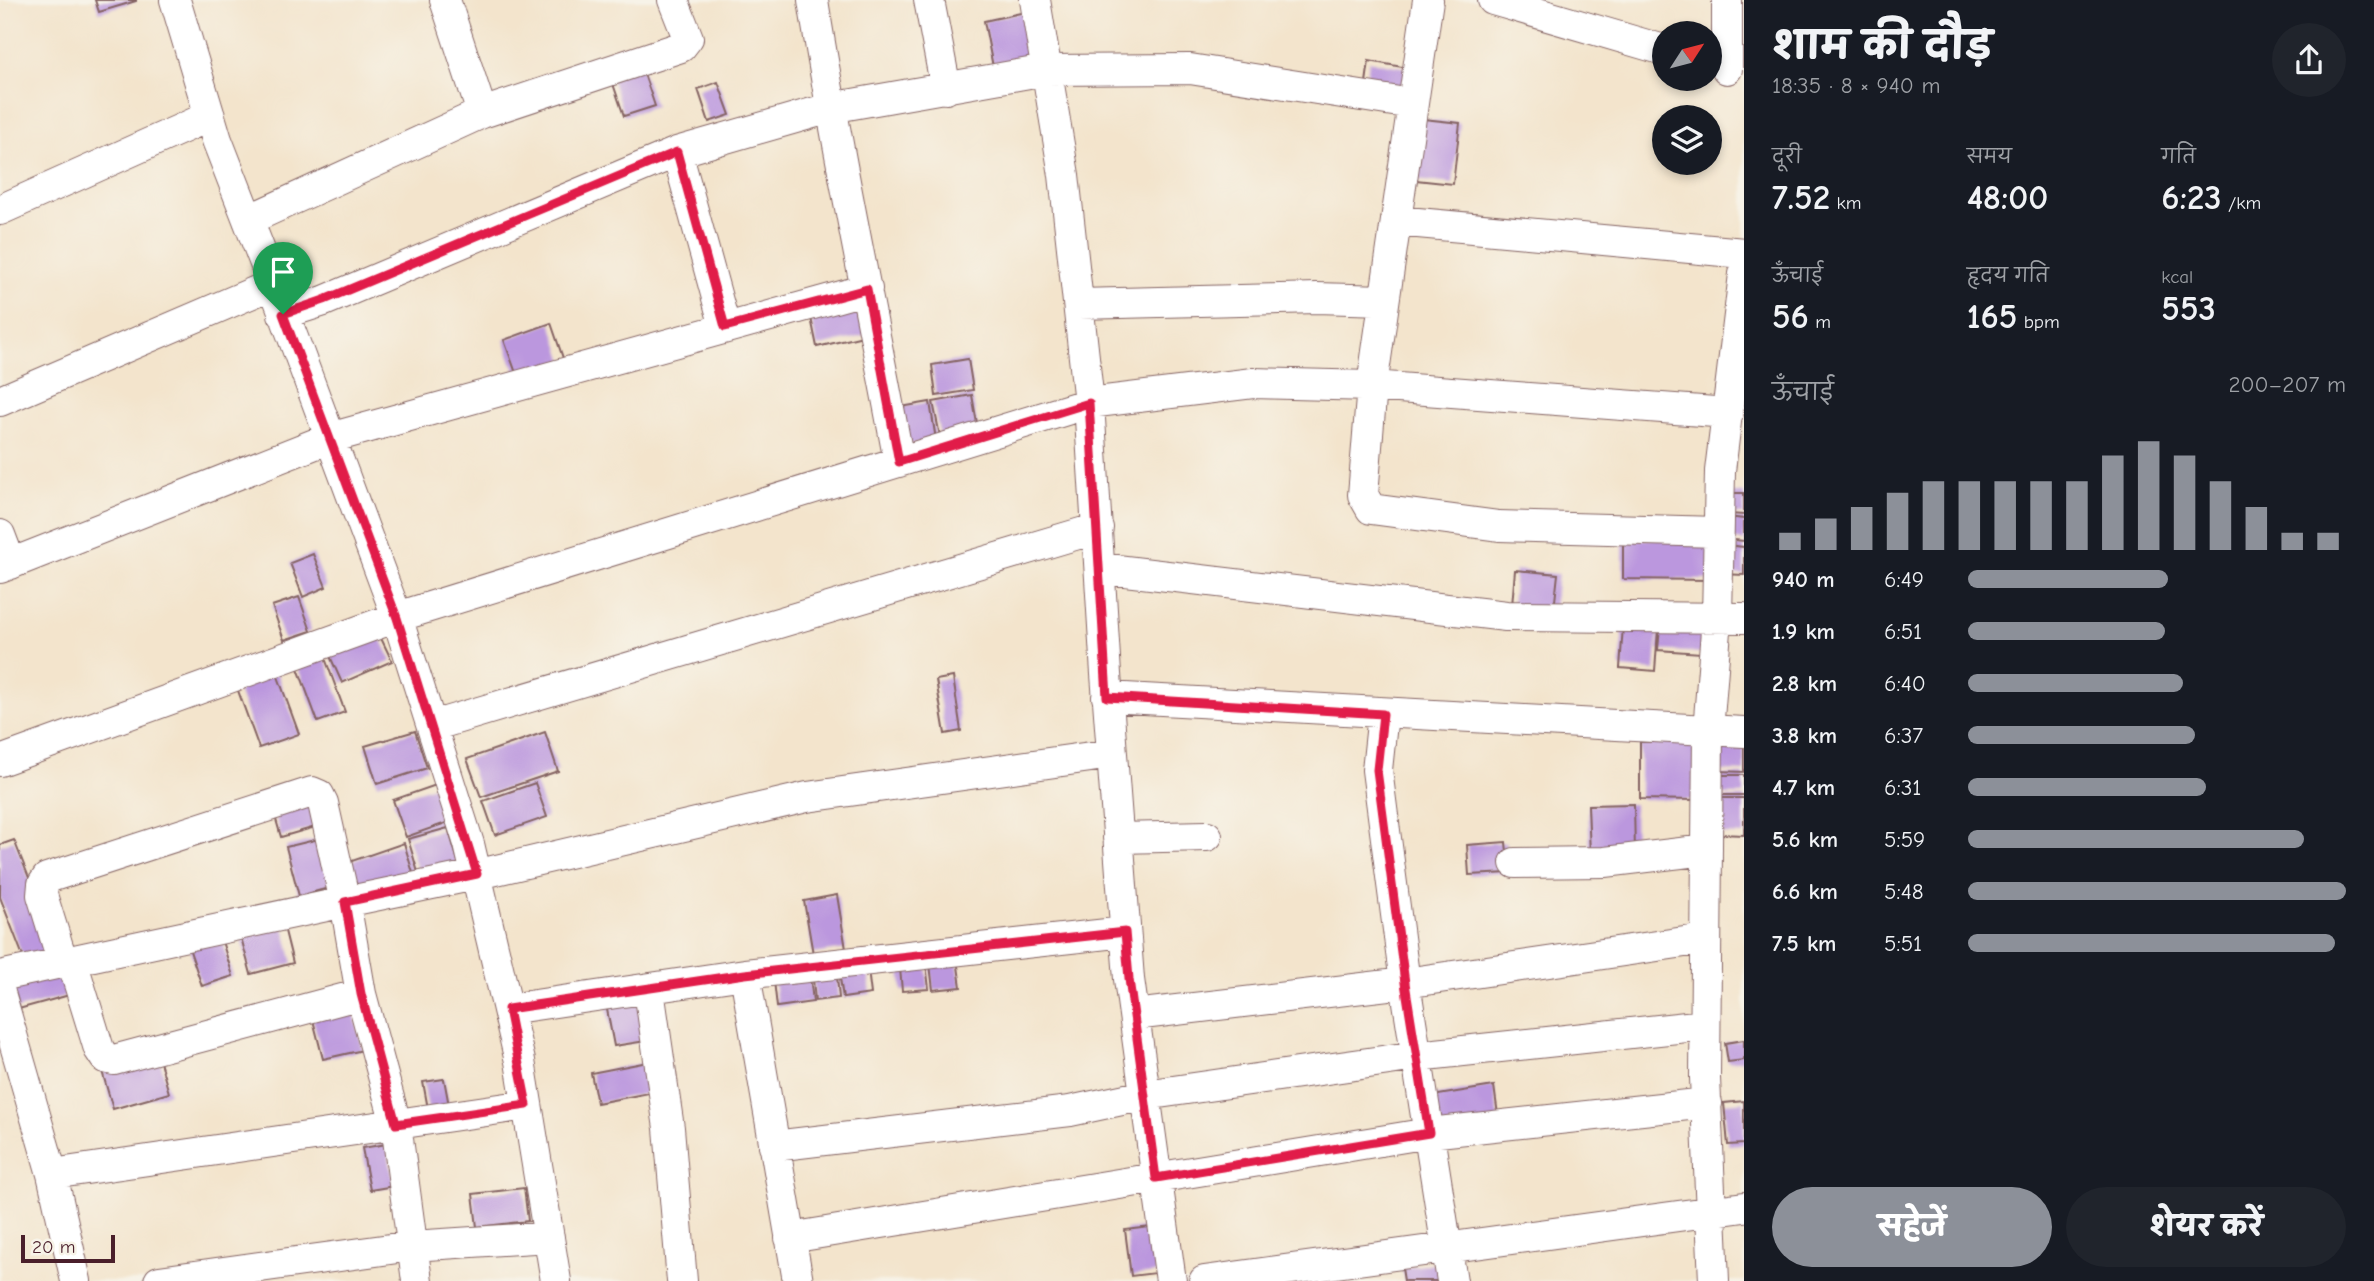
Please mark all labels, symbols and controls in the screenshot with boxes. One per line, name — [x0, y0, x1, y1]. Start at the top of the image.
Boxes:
north arrow — [1652, 21, 1722, 91]
map controls — [1652, 21, 1722, 175]
button: share — [2272, 23, 2346, 97]
text: शाम की दौड़ — [1772, 24, 1992, 68]
text: 18:35 · 8 × 940 m — [1772, 72, 1941, 99]
button: layers — [1652, 105, 1722, 175]
text: दूरी — [1772, 146, 1802, 168]
text: समय — [1967, 146, 2012, 168]
text: गति — [2161, 146, 2196, 168]
text: 7.52 — [1772, 177, 1830, 218]
text: 48:00 — [1967, 177, 2048, 218]
text: 6:23 — [2161, 177, 2222, 218]
text: km — [1830, 192, 1861, 214]
text: /km — [2222, 192, 2261, 214]
pin — [253, 242, 313, 314]
icon: arrive — [264, 253, 302, 291]
text: ऊँचाई — [1772, 265, 1823, 287]
text: हृदय गति — [1967, 265, 2049, 287]
text: kcal — [2161, 266, 2193, 288]
text: 553 — [2161, 288, 2216, 329]
text: 56 — [1772, 296, 1809, 337]
text: 165 — [1967, 296, 2017, 337]
text: m — [1809, 311, 1831, 333]
text: bpm — [2017, 311, 2060, 333]
text: 200–207 m — [2229, 371, 2346, 398]
text: ऊँचाई — [1772, 379, 1834, 406]
text: 940 m — [1772, 566, 1834, 593]
text: 6:49 — [1884, 566, 1924, 593]
text: 1.9 km — [1772, 618, 1835, 645]
text: 6:51 — [1884, 618, 1922, 645]
text: 2.8 km — [1772, 670, 1837, 697]
text: 6:40 — [1884, 670, 1926, 697]
text: 3.8 km — [1772, 722, 1837, 749]
text: 6:37 — [1884, 722, 1923, 749]
text: 4.7 km — [1772, 774, 1835, 801]
text: 6:31 — [1884, 774, 1921, 801]
text: 5.6 km — [1772, 826, 1838, 853]
text: 5:59 — [1884, 826, 1925, 853]
text: 6.6 km — [1772, 878, 1838, 905]
text: 5:48 — [1884, 878, 1924, 905]
text: 7.5 km — [1772, 930, 1836, 957]
text: 5:51 — [1884, 930, 1922, 957]
button: सहेजें — [1772, 1187, 2052, 1267]
button: शेयर करें — [2066, 1187, 2346, 1267]
scale bar — [21, 1232, 116, 1264]
text: 20 m — [32, 1236, 76, 1258]

